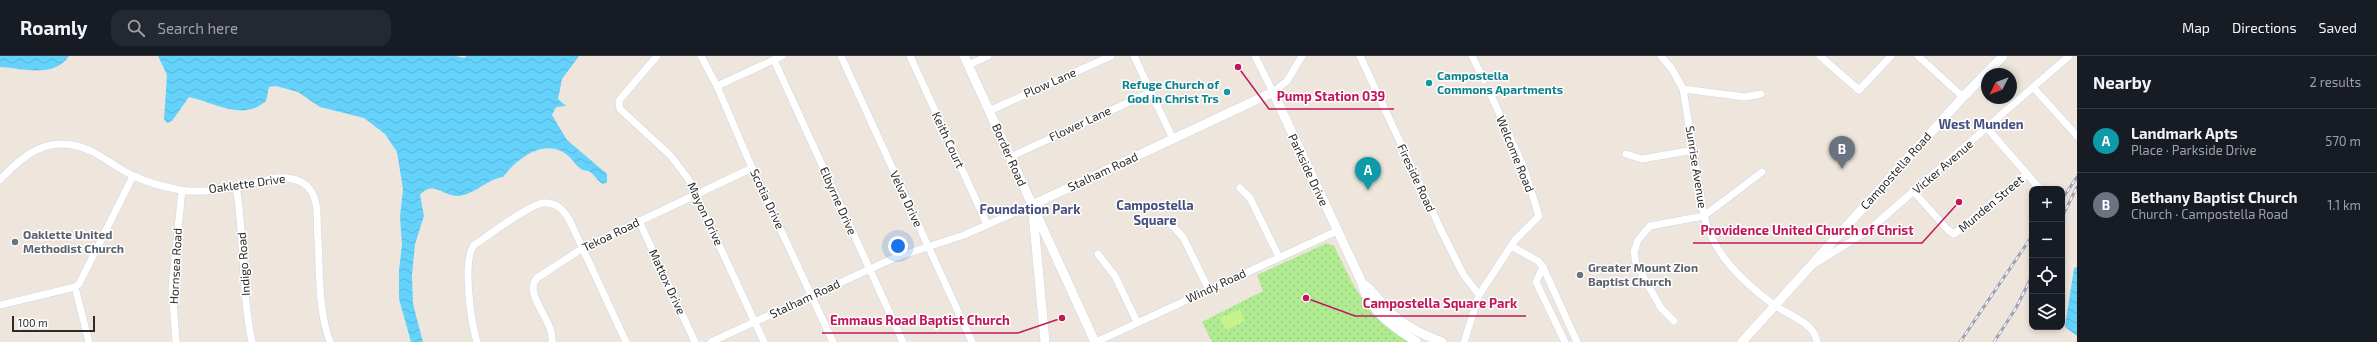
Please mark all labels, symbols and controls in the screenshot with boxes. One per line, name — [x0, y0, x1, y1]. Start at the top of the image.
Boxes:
search box — [111, 10, 391, 46]
text: Roamly — [20, 16, 87, 39]
icon: search — [125, 17, 147, 39]
text: Search here — [157, 19, 238, 37]
text: Map — [2182, 19, 2210, 36]
text: Directions — [2232, 19, 2297, 36]
text: Saved — [2319, 19, 2357, 36]
street label: Plow Lane — [1021, 64, 1078, 100]
place label: Campostella Commons Apartments — [1437, 68, 1563, 96]
north arrow — [1981, 68, 2017, 104]
text: Nearby — [2093, 72, 2151, 92]
text: 2 results — [2309, 74, 2361, 90]
place label: Refuge Church of God in Christ Trs — [1122, 77, 1220, 105]
marker: Campostella Commons Apartments — [1424, 78, 1434, 88]
callout: Pump Station 039 — [1269, 84, 1394, 109]
marker: Refuge Church of God in Christ Trs — [1222, 87, 1232, 97]
text: Pump Station 039 — [1277, 88, 1385, 104]
street label: Flower Lane — [1046, 103, 1113, 143]
street label: Keith Court — [930, 109, 968, 170]
street label: Welcome Road — [1494, 113, 1538, 194]
district label: West Munden — [1938, 116, 2024, 132]
street label: Border Road — [990, 121, 1030, 188]
text: Landmark Apts — [2131, 124, 2238, 142]
street label: Sunrise Avenue — [1684, 125, 1710, 209]
street label: Campostella Road — [1857, 129, 1934, 212]
street label: Parkside Drive — [1286, 131, 1332, 208]
text: A — [2102, 133, 2110, 149]
text: 570 m — [2325, 133, 2361, 149]
pin: B — [1829, 136, 1855, 169]
street label: Vicker Avenue — [1909, 136, 1975, 196]
street label: Fireside Road — [1395, 141, 1439, 214]
text: Place · Parkside Drive — [2131, 142, 2256, 158]
street label: Stalham Road — [1065, 149, 1140, 193]
pin: A — [1355, 157, 1381, 190]
street label: Elbyrne Drive — [818, 164, 860, 237]
street label: Scotia Drive — [748, 166, 788, 231]
street label: Velva Drive — [888, 168, 926, 229]
street label: Oaklette Drive — [208, 171, 286, 195]
street label: Munden Street — [1955, 172, 2026, 235]
street label: Mayon Drive — [685, 180, 727, 248]
map controls — [2029, 186, 2065, 330]
button: + — [2029, 186, 2065, 222]
text: Bethany Baptist Church — [2131, 188, 2298, 206]
district label: Campostella Square — [1116, 197, 1194, 228]
text: B — [2102, 197, 2110, 213]
text: 1.1 km — [2327, 197, 2361, 213]
district label: Foundation Park — [980, 201, 1081, 217]
text: Church · Campostella Road — [2131, 206, 2288, 222]
street label: Tekoa Road — [580, 214, 641, 254]
callout: Providence United Church of Christ — [1693, 218, 1922, 243]
text: Providence United Church of Christ — [1700, 222, 1914, 238]
button: − — [2029, 222, 2065, 258]
place label: Oaklette United Methodist Church — [23, 227, 124, 255]
street label: Hornsea Road — [166, 228, 184, 304]
street label: Indigo Road — [234, 232, 252, 296]
your location — [888, 236, 908, 256]
marker: Oaklette United Methodist Church — [10, 237, 20, 247]
street label: Mattox Drive — [647, 247, 689, 316]
button: locate — [2029, 258, 2065, 294]
place label: Greater Mount Zion Baptist Church — [1588, 260, 1698, 288]
street label: Windy Road — [1183, 265, 1248, 305]
marker: Greater Mount Zion Baptist Church — [1575, 270, 1585, 280]
street label: Stalham Road — [767, 276, 842, 320]
callout: Campostella Square Park — [1355, 291, 1526, 316]
button: layers — [2029, 294, 2065, 330]
text: Campostella Square Park — [1363, 295, 1518, 311]
callout: Emmaus Road Baptist Church — [822, 308, 1018, 333]
text: Emmaus Road Baptist Church — [830, 312, 1010, 328]
scale bar — [12, 314, 95, 333]
text: 100 m — [18, 316, 48, 329]

